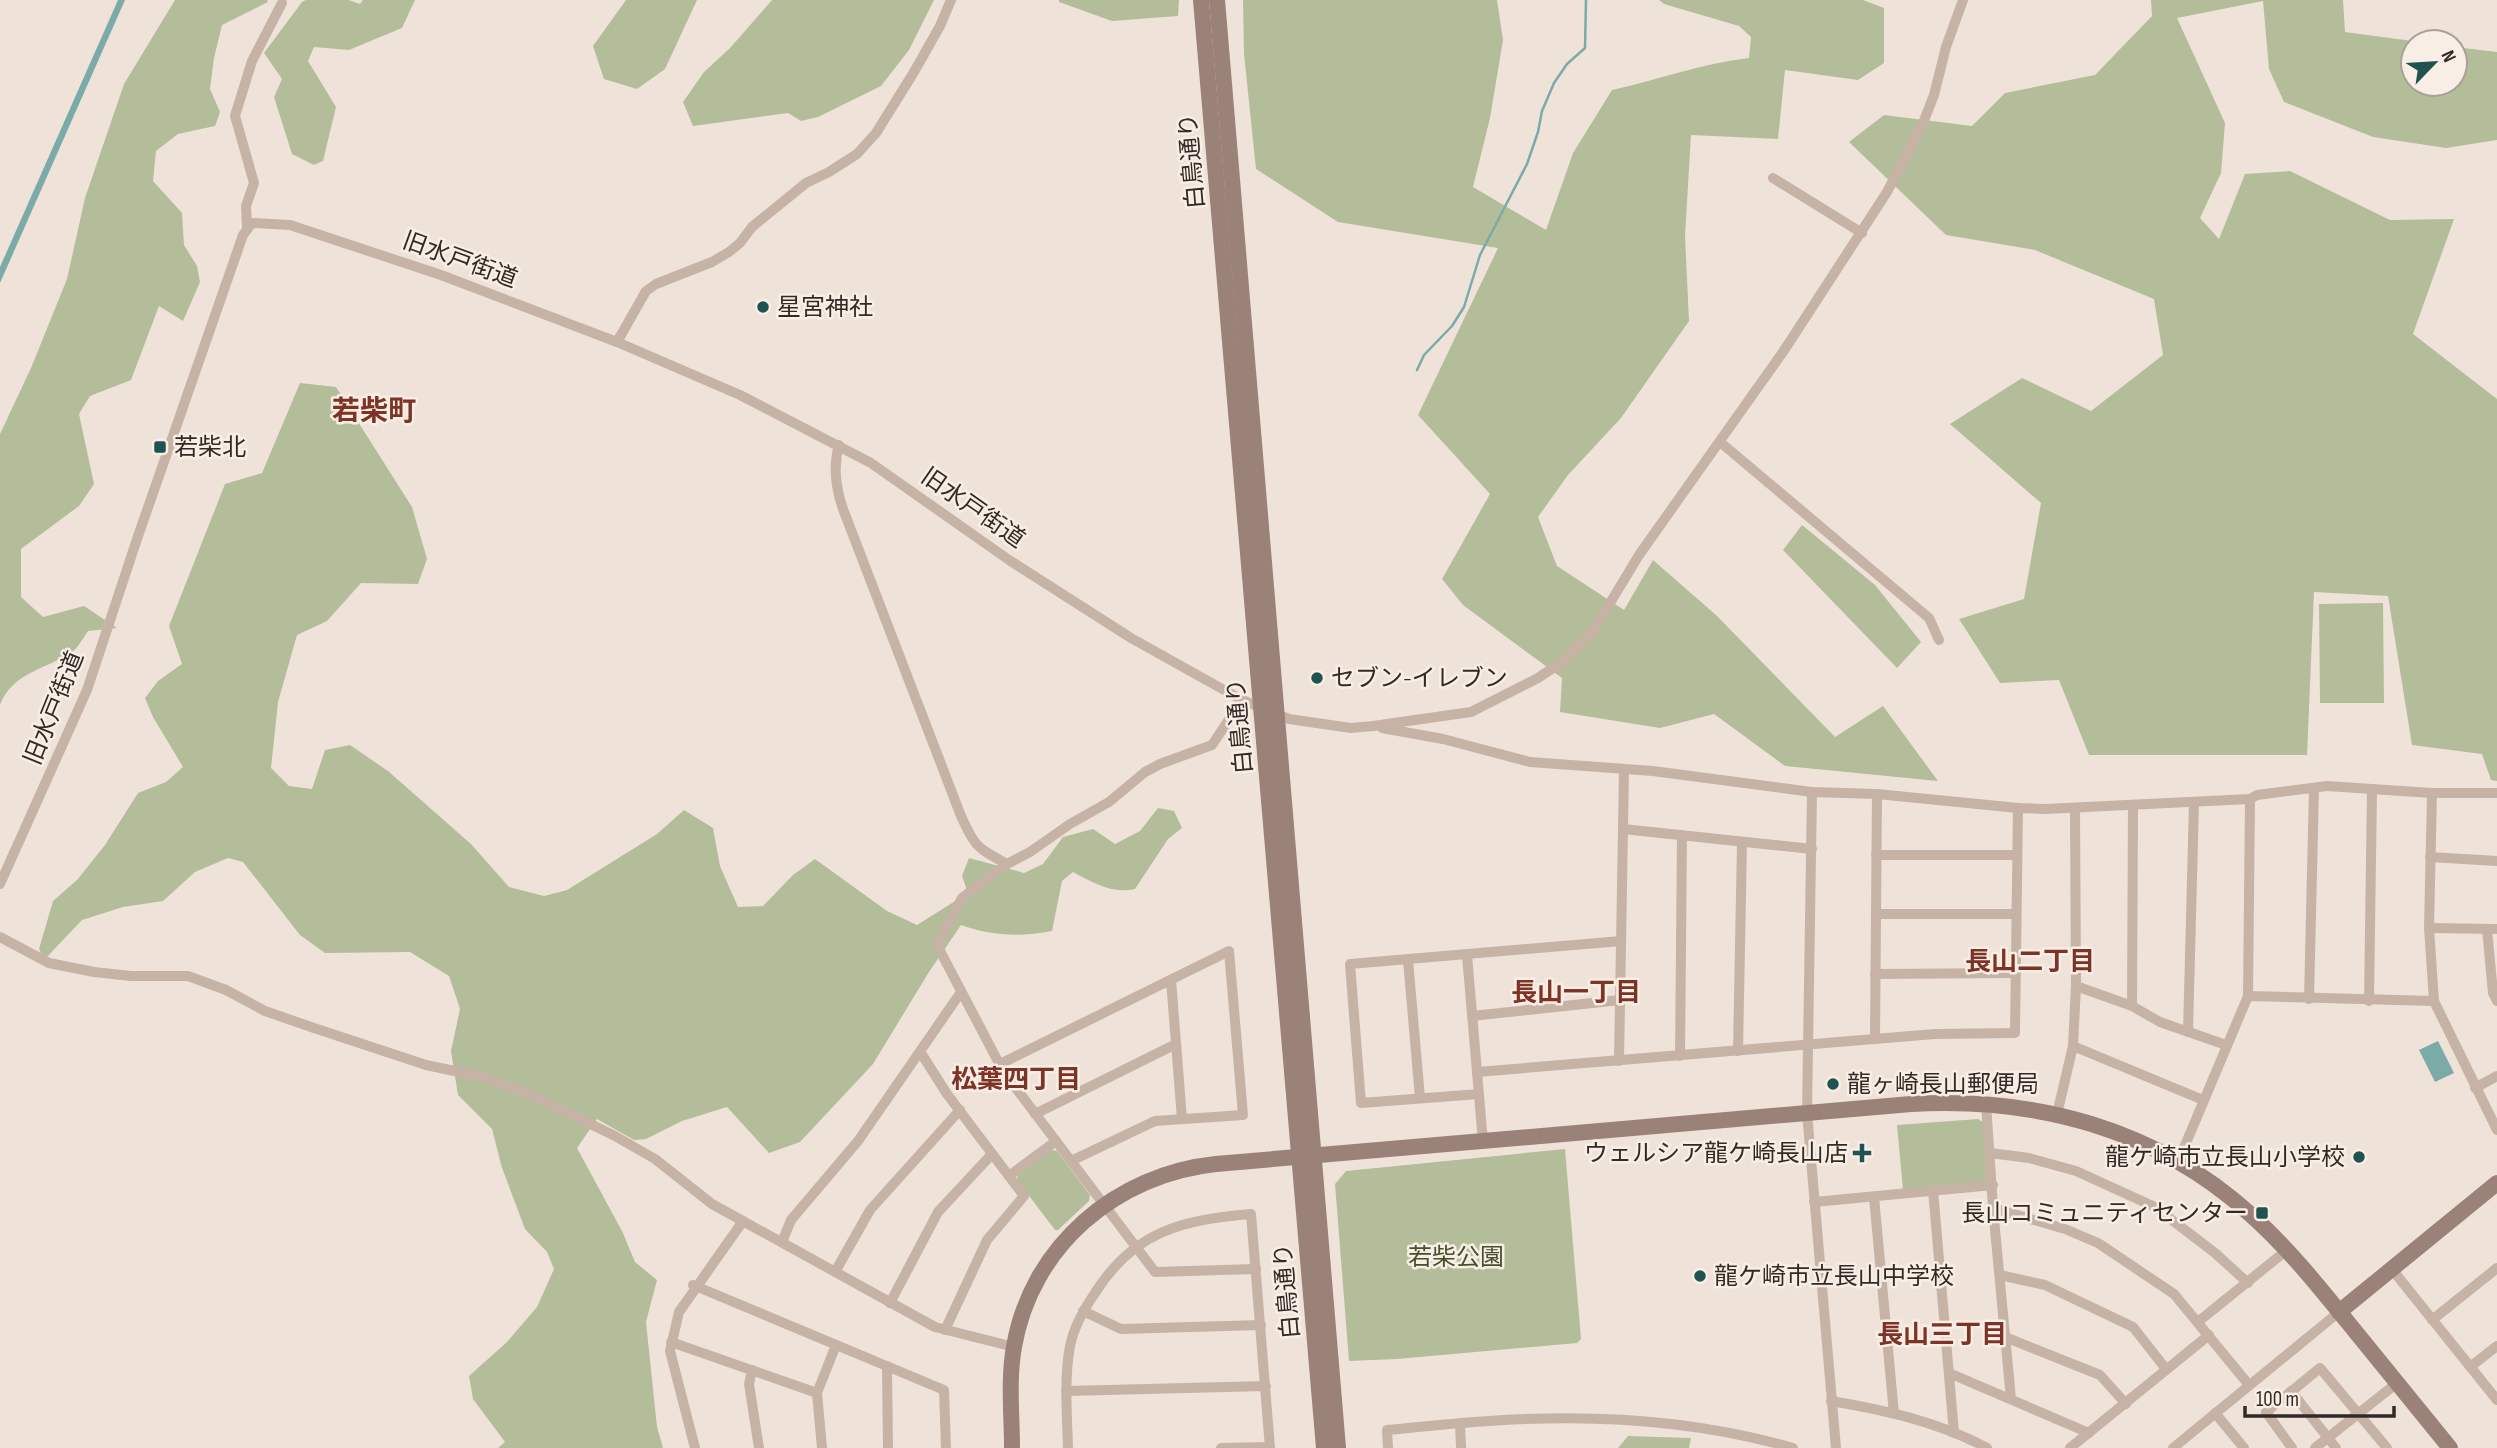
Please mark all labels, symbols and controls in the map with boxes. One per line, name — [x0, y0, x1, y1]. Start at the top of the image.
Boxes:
north arrow — [2399, 28, 2469, 98]
text: N — [2435, 47, 2461, 66]
street label: 白鳥通り — [1173, 112, 1211, 210]
street label: 旧水戸街道 — [399, 226, 521, 294]
place label: 星宮神社 — [777, 293, 873, 322]
marker: 星宮神社 — [755, 299, 771, 315]
district label: 若柴町 — [332, 395, 416, 428]
place label: 若柴北 — [174, 433, 246, 462]
marker: 若柴北 — [152, 439, 168, 455]
street label: 旧水戸街道 — [916, 462, 1030, 554]
street label: 旧水戸街道 — [18, 647, 90, 769]
place label: セブン-イレブン — [1331, 664, 1508, 693]
marker: セブン-イレブン — [1309, 670, 1325, 686]
street label: 白鳥通り — [1221, 677, 1259, 775]
district label: 長山二丁目 — [1965, 947, 2095, 978]
district label: 長山一丁目 — [1511, 978, 1641, 1009]
district label: 松葉四丁目 — [951, 1065, 1081, 1096]
place label: 龍ヶ崎長山郵便局 — [1847, 1070, 2039, 1099]
marker: 龍ヶ崎長山郵便局 — [1825, 1076, 1841, 1092]
place label: ウェルシア龍ケ崎長山店 — [1584, 1139, 1848, 1168]
place label: 龍ケ崎市立長山小学校 — [2105, 1143, 2345, 1172]
marker: ウェルシア龍ケ崎長山店 — [1854, 1145, 1870, 1161]
marker: 龍ケ崎市立長山小学校 — [2351, 1149, 2367, 1165]
place label: 長山コミュニティセンター — [1961, 1199, 2248, 1228]
marker: 長山コミュニティセンター — [2254, 1205, 2270, 1221]
street label: 白鳥通り — [1268, 1242, 1306, 1340]
park label: 若柴公園 — [1408, 1243, 1504, 1272]
place label: 龍ケ崎市立長山中学校 — [1714, 1262, 1954, 1291]
marker: 龍ケ崎市立長山中学校 — [1692, 1268, 1708, 1284]
district label: 長山三丁目 — [1877, 1320, 2007, 1351]
scale bar — [2245, 1374, 2394, 1418]
text: 100 m — [2256, 1387, 2299, 1412]

